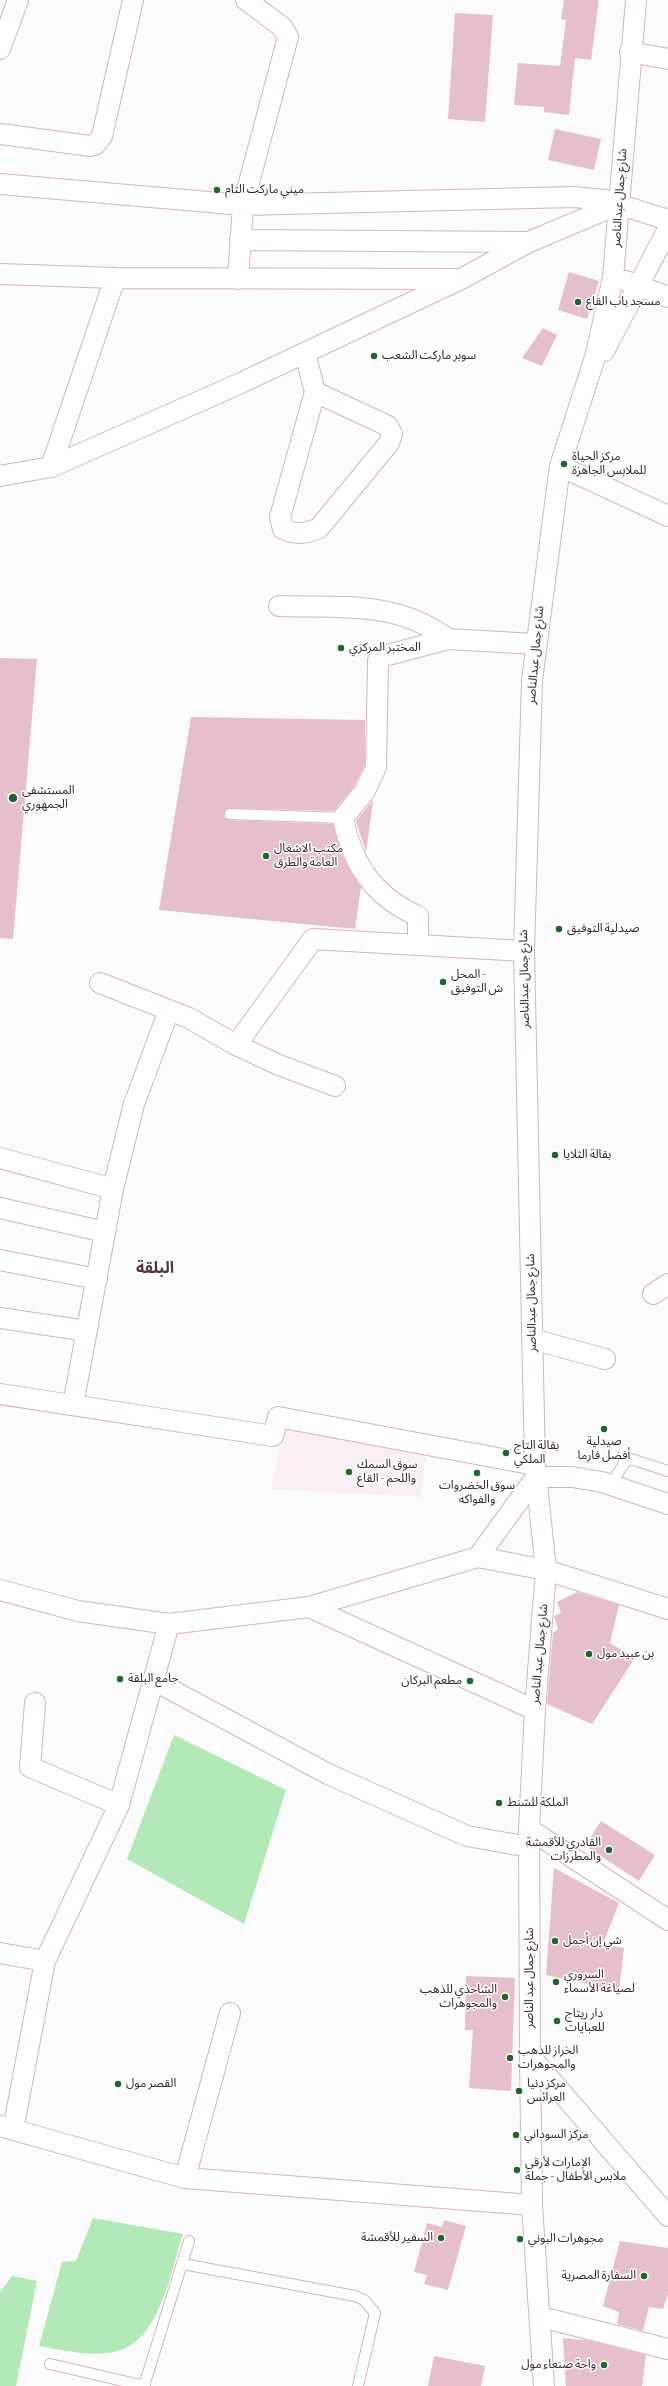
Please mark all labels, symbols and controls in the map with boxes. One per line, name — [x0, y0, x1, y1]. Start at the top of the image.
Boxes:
street label: شارع جمال عبدالناصر — [609, 148, 631, 248]
place label: ميني ماركت التام — [225, 183, 304, 197]
marker: ميني ماركت التام — [212, 185, 222, 195]
place label: مسجد باب القاع — [586, 295, 660, 309]
marker: مسجد باب القاع — [573, 297, 583, 307]
place label: سوبر ماركت الشعب — [382, 349, 476, 363]
marker: سوبر ماركت الشعب — [369, 351, 379, 361]
place label: مركز الحياة للملابس الجاهزة — [572, 450, 646, 478]
marker: مركز الحياة للملابس الجاهزة — [559, 459, 569, 469]
street label: شارع جمال عبدالناصر — [525, 605, 547, 705]
place label: المختبر المركزي — [349, 641, 421, 655]
marker: المختبر المركزي — [336, 643, 346, 653]
place label: المستشفى الجمهوري — [22, 784, 75, 812]
marker: المستشفى الجمهوري — [7, 792, 19, 804]
place label: مكتب الاشغال العامة والطرق — [274, 842, 343, 870]
marker: مكتب الاشغال العامة والطرق — [261, 851, 271, 861]
place label: صيدلية التوفيق — [567, 922, 640, 936]
marker: صيدلية التوفيق — [554, 924, 564, 934]
street label: شارع جمال عبدالناصر — [517, 930, 533, 1028]
place label: المحل - ش التوفيق — [451, 968, 503, 996]
marker: المحل - ش التوفيق — [438, 977, 448, 987]
place label: بقالة الثلايا — [563, 1148, 611, 1162]
marker: بقالة الثلايا — [550, 1150, 560, 1160]
street label: شارع جمال عبدالناصر — [524, 1254, 540, 1352]
district label: البلقة — [136, 1259, 174, 1279]
marker: صيدلية أفضل فارما — [599, 1424, 609, 1434]
place label: صيدلية أفضل فارما — [578, 1435, 630, 1463]
place label: بقالة التاج الملكي — [514, 1439, 559, 1467]
marker: بقالة التاج الملكي — [501, 1448, 511, 1458]
place label: سوق السمك واللحم - القاع — [357, 1458, 417, 1486]
marker: سوق السمك واللحم - القاع — [344, 1467, 354, 1477]
marker: سوق الخضروات والفواكه — [472, 1468, 482, 1478]
place label: سوق الخضروات والفواكه — [439, 1479, 515, 1507]
street label: شارع جمال عبد الناصر — [528, 1603, 552, 1705]
place label: بن عبيد مول — [597, 1647, 654, 1661]
marker: بن عبيد مول — [584, 1649, 594, 1659]
place label: جامع البلقة — [128, 1672, 179, 1686]
marker: جامع البلقة — [115, 1674, 125, 1684]
place label: مطعم البركان — [401, 1674, 462, 1688]
marker: مطعم البركان — [465, 1676, 475, 1686]
place label: الملكة للشنط — [507, 1796, 568, 1810]
marker: الملكة للشنط — [494, 1798, 504, 1808]
place label: القادري للأقمشة والمطرزات — [526, 1836, 601, 1864]
marker: القادري للأقمشة والمطرزات — [604, 1845, 614, 1855]
street label: شارع جمال عبد الناصر — [523, 1928, 537, 2028]
place label: شي إن أجمل — [563, 1934, 622, 1948]
marker: شي إن أجمل — [550, 1936, 560, 1946]
place label: السروري لصياغة الأسماء — [564, 1968, 635, 1996]
marker: السروري لصياغة الأسماء — [551, 1977, 561, 1987]
place label: الشاحذي للذهب والمجوهرات — [420, 1983, 497, 2011]
marker: الشاحذي للذهب والمجوهرات — [500, 1992, 510, 2002]
place label: دار ريتاج للعبايات — [565, 2007, 605, 2035]
marker: دار ريتاج للعبايات — [552, 2016, 562, 2026]
place label: الخراز للذهب والمجوهرات — [518, 2044, 578, 2072]
marker: الخراز للذهب والمجوهرات — [505, 2053, 515, 2063]
place label: القصر مول — [126, 2077, 176, 2091]
place label: مركز دنيا العرائس — [527, 2077, 566, 2105]
marker: القصر مول — [113, 2079, 123, 2089]
marker: مركز دنيا العرائس — [514, 2086, 524, 2096]
place label: مركز السوداني — [524, 2128, 589, 2142]
marker: مركز السوداني — [511, 2130, 521, 2140]
place label: الإمارات لأرقى ملابس الأطفال - جملة — [525, 2156, 626, 2184]
marker: الإمارات لأرقى ملابس الأطفال - جملة — [512, 2165, 522, 2175]
place label: السفير للأقمشة — [361, 2231, 433, 2245]
place label: مجوهرات البوني — [528, 2232, 603, 2246]
marker: السفير للأقمشة — [436, 2233, 446, 2243]
marker: مجوهرات البوني — [515, 2234, 525, 2244]
place label: السفارة المصرية — [562, 2269, 636, 2283]
marker: السفارة المصرية — [639, 2271, 649, 2281]
place label: واحة صنعاء مول — [521, 2358, 596, 2372]
marker: واحة صنعاء مول — [599, 2360, 609, 2370]

